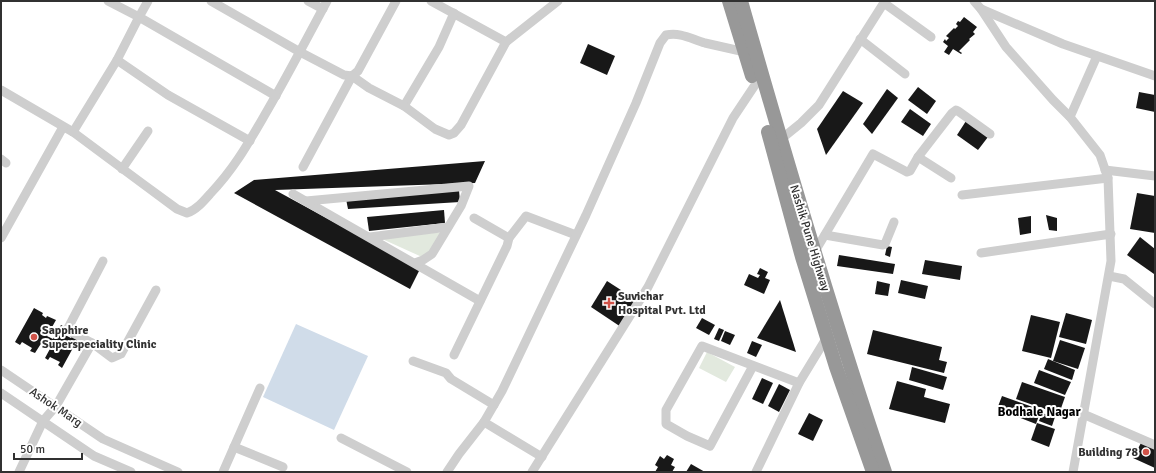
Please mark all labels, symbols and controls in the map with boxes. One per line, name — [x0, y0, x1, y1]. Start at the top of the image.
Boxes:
street label: Nashik Pune Highway — [786, 183, 833, 294]
place label: Suvichar Hospital Pvt. Ltd — [618, 289, 706, 318]
marker: Suvichar Hospital Pvt. Ltd — [603, 297, 615, 309]
place label: Sapphire Superspeciality Clinic — [42, 323, 157, 352]
marker: Sapphire Superspeciality Clinic — [29, 332, 39, 342]
street label: Ashok Marg — [26, 384, 85, 431]
district label: Bodhale Nagar — [997, 404, 1081, 420]
scale bar — [14, 435, 82, 461]
text: 50 m — [20, 442, 45, 457]
place label: Building 78 — [1078, 445, 1139, 460]
marker: Building 78 — [1141, 447, 1151, 457]

